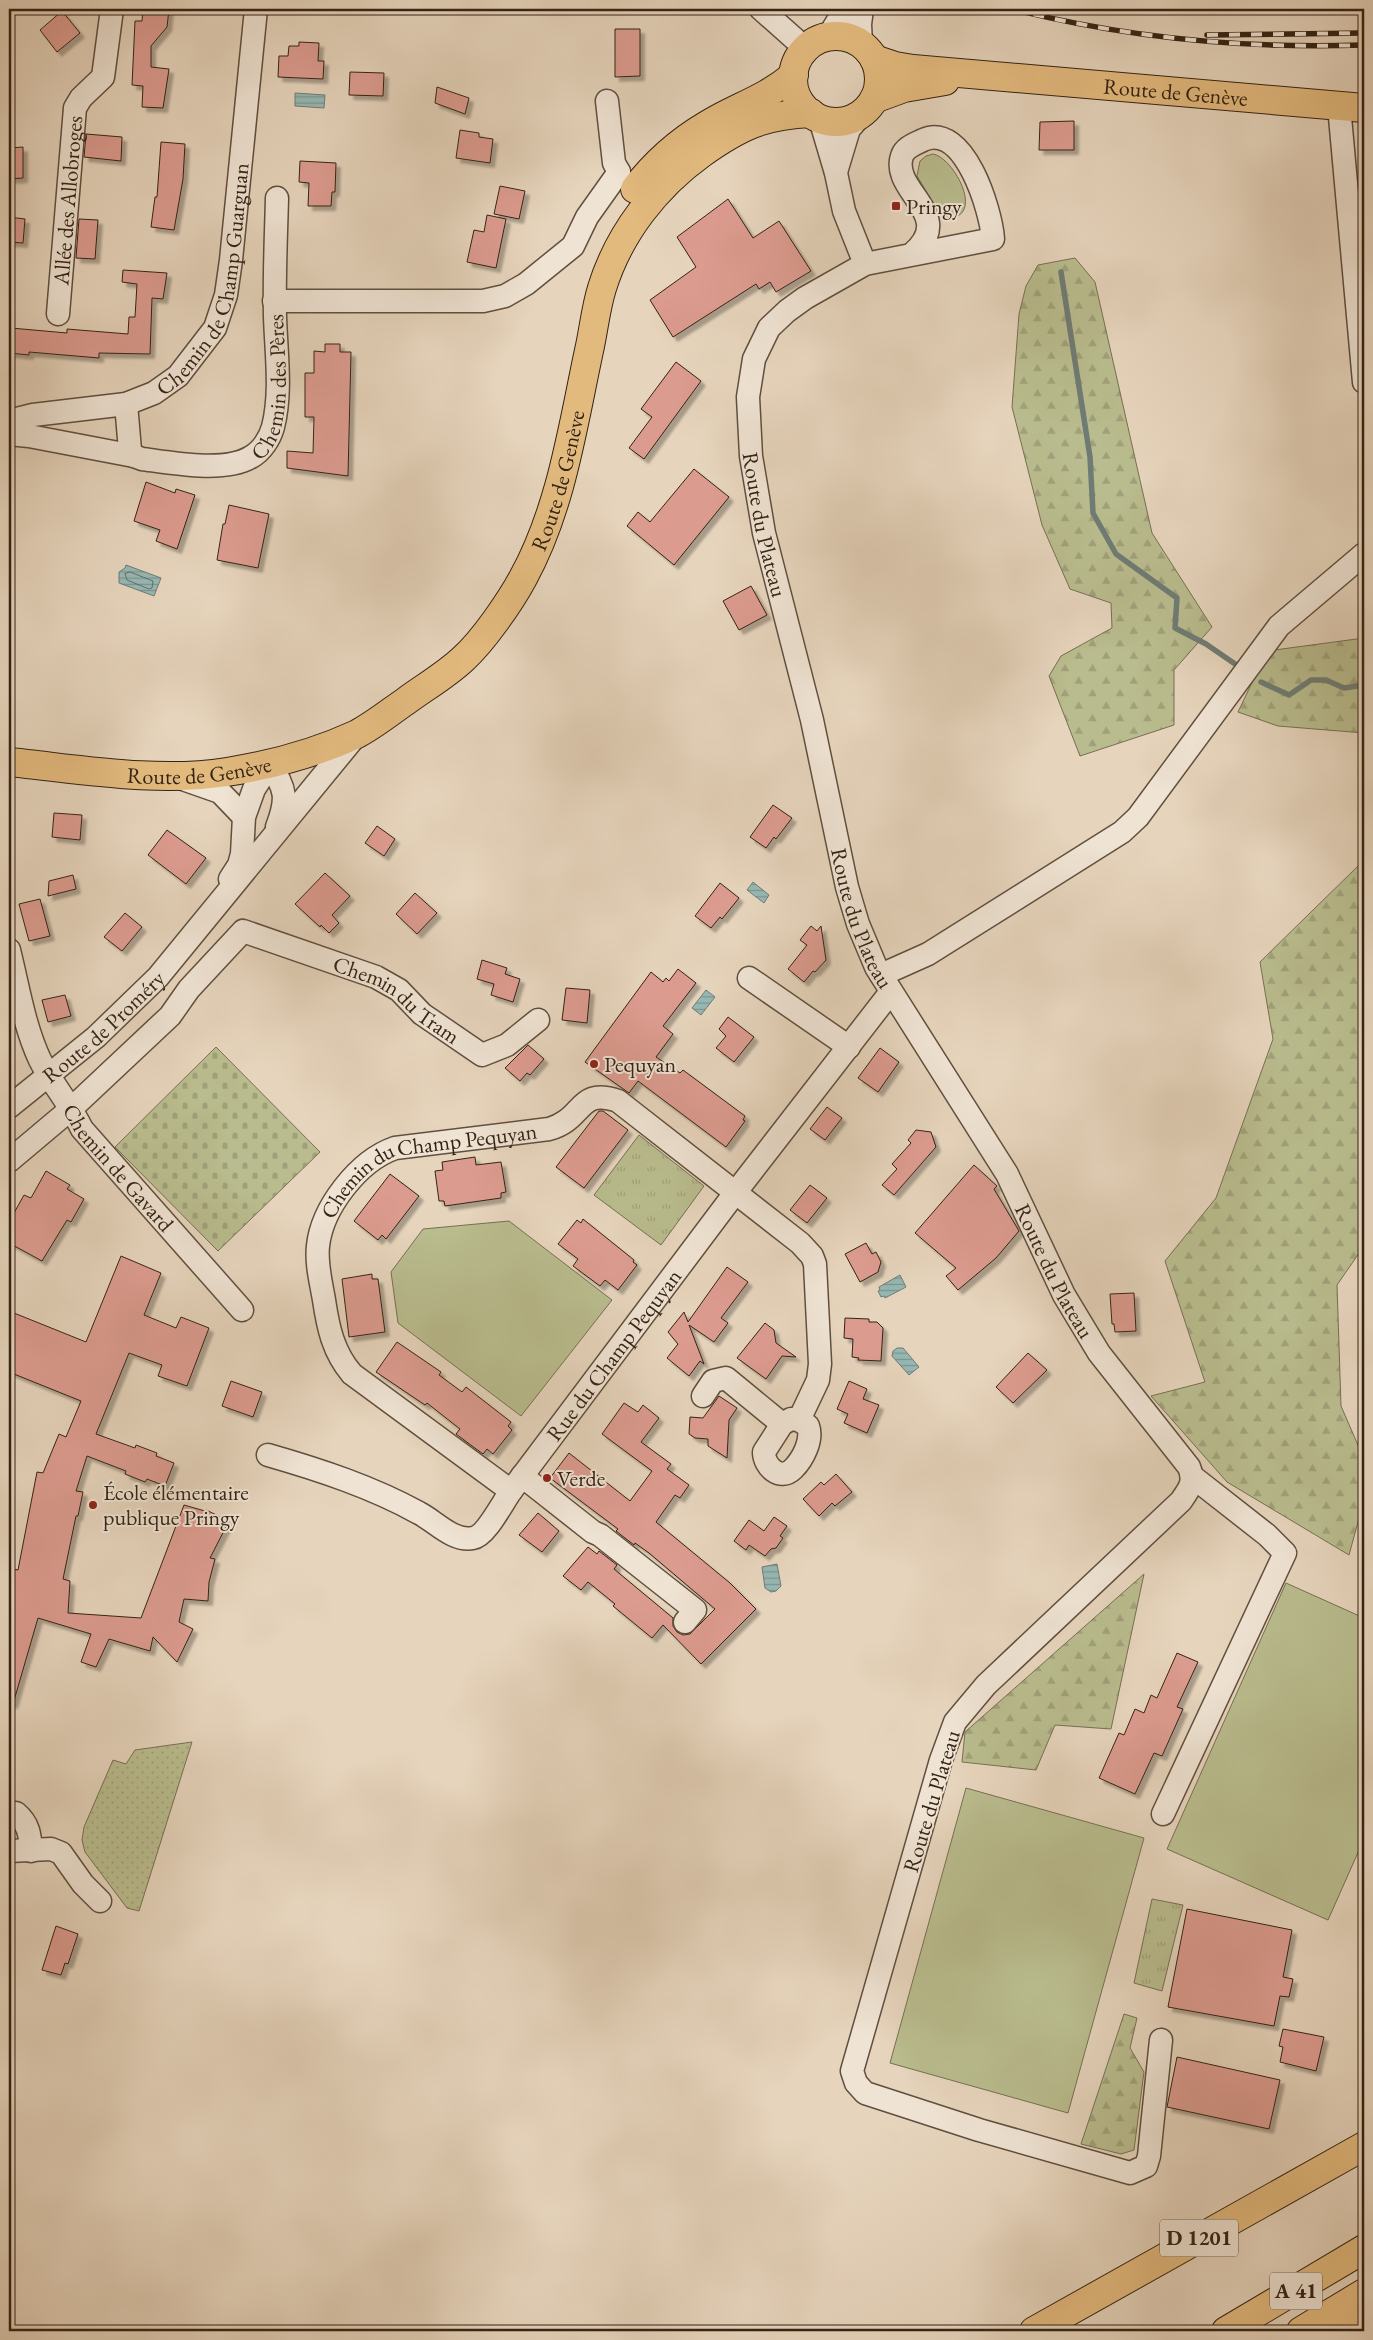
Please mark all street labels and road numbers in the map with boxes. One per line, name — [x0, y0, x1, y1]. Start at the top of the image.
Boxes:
street label: Route de Genève — [1102, 72, 1249, 113]
street label: Allée des Allobroges — [46, 115, 89, 287]
street label: Chemin de Champ Guarguan — [150, 161, 256, 402]
street label: Chemin des Pères — [244, 314, 293, 466]
street label: Route de Genève — [524, 407, 592, 555]
street label: Route du Plateau — [736, 450, 794, 601]
street label: Route de Genève — [126, 750, 274, 791]
street label: Route du Plateau — [824, 845, 900, 994]
street label: Chemin du Tram — [329, 949, 466, 1051]
street label: Route de Proméry — [36, 964, 171, 1090]
street label: Chemin de Gavard — [56, 1098, 181, 1239]
street label: Chemin du Champ Pequyan — [314, 1117, 539, 1224]
street label: Route du Plateau — [1008, 1199, 1101, 1344]
street label: Rue du Champ Pequyan — [540, 1263, 688, 1447]
street label: Route du Plateau — [896, 1726, 967, 1876]
road number: D 1201 — [1160, 2220, 1238, 2256]
road number: A 41 — [1270, 2272, 1322, 2310]

